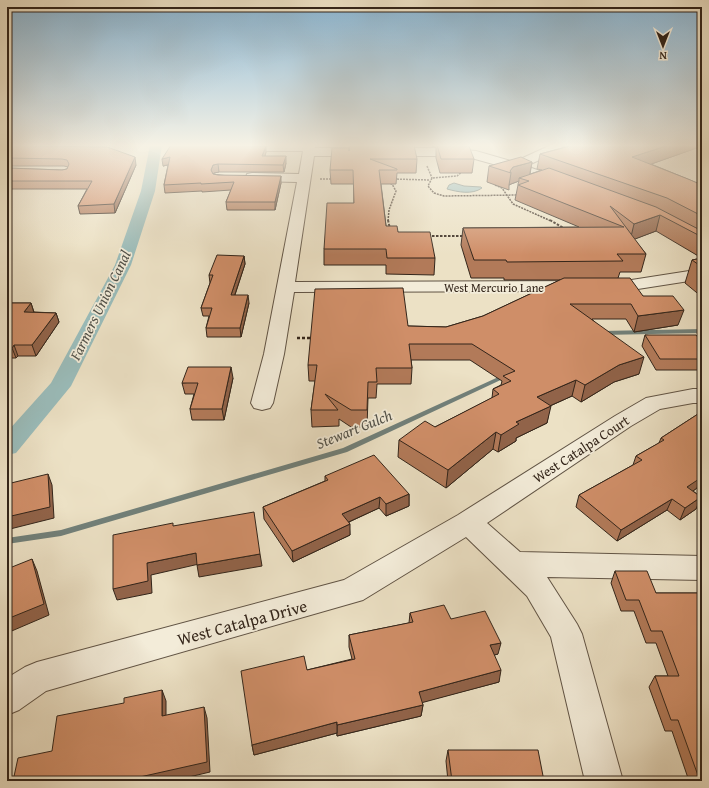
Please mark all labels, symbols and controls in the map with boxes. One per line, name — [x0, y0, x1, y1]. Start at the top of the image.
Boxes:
north arrow — [643, 26, 683, 66]
text: N — [659, 48, 667, 64]
water label: Farmers Union Canal — [64, 246, 136, 364]
street label: West Mercurio Lane — [444, 279, 544, 296]
water label: Stewart Gulch — [313, 404, 396, 454]
street label: West Catalpa Court — [529, 410, 633, 488]
street label: West Catalpa Drive — [174, 593, 310, 651]

